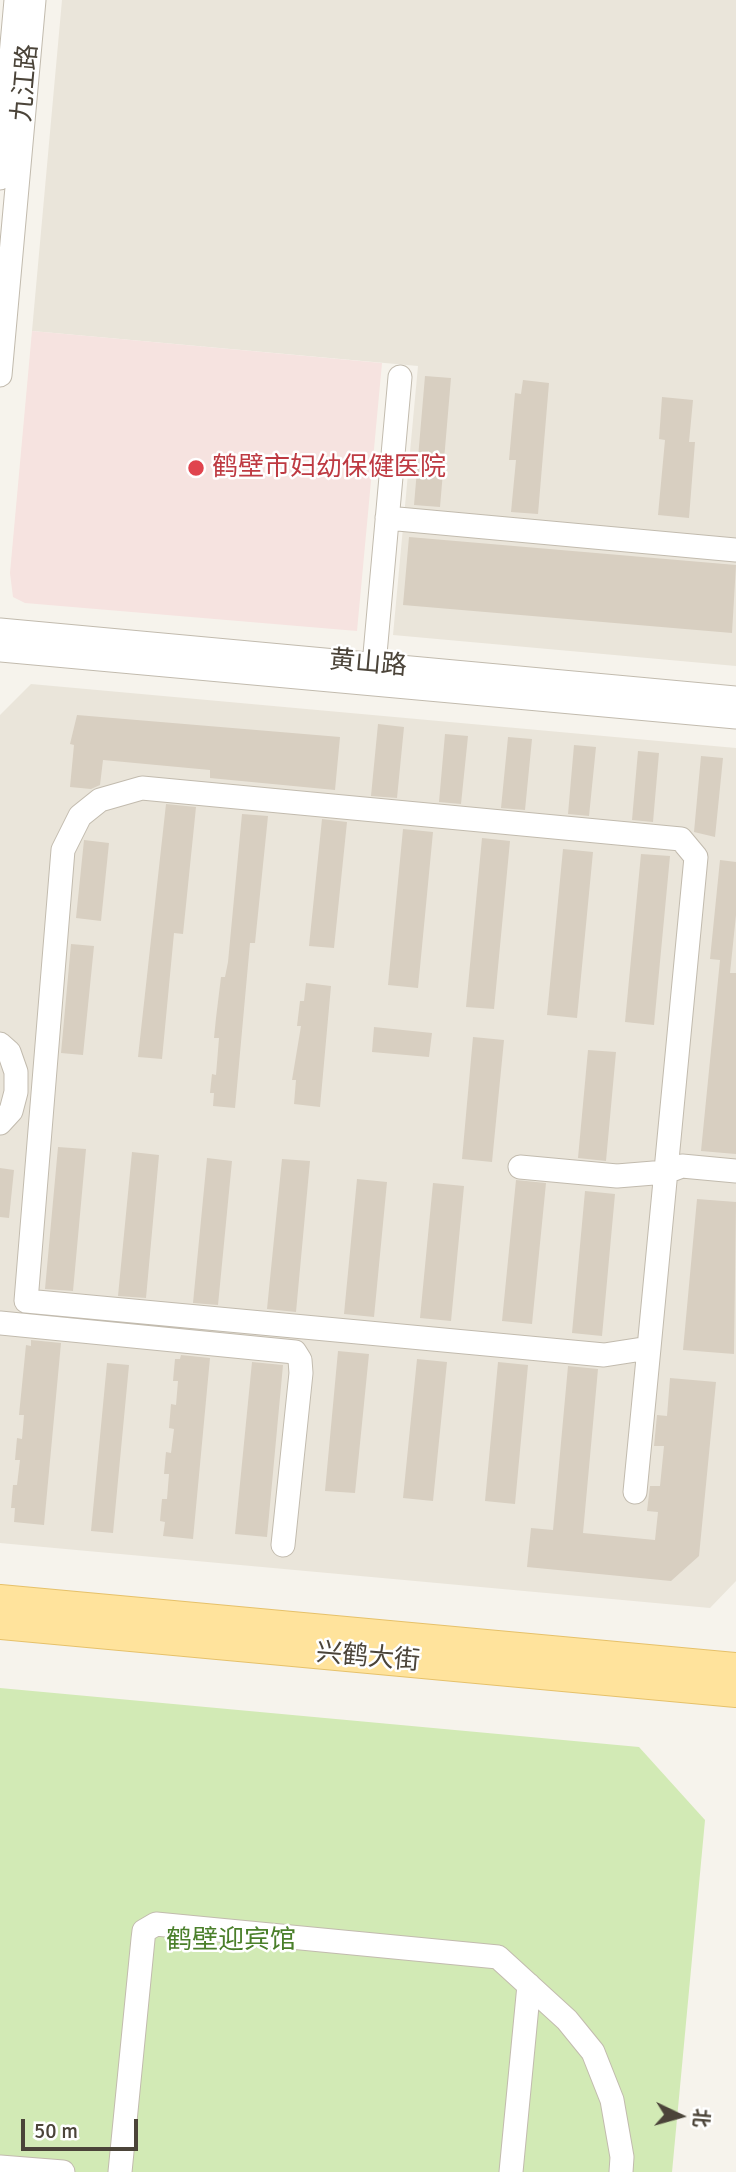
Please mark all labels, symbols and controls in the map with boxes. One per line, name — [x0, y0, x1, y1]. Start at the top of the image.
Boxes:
street label: 九江路 — [7, 43, 45, 123]
place label: 鹤壁市妇幼保健医院 — [212, 452, 446, 484]
marker: 鹤壁市妇幼保健医院 — [186, 458, 206, 478]
street label: 黄山路 — [328, 645, 408, 683]
street label: 兴鹤大街 — [315, 1638, 421, 1678]
park label: 鹤壁迎宾馆 — [166, 1925, 296, 1957]
north arrow — [645, 2081, 715, 2151]
scale bar — [24, 2106, 142, 2150]
text: 北 — [688, 2107, 714, 2128]
text: 50 m — [34, 2118, 78, 2144]

